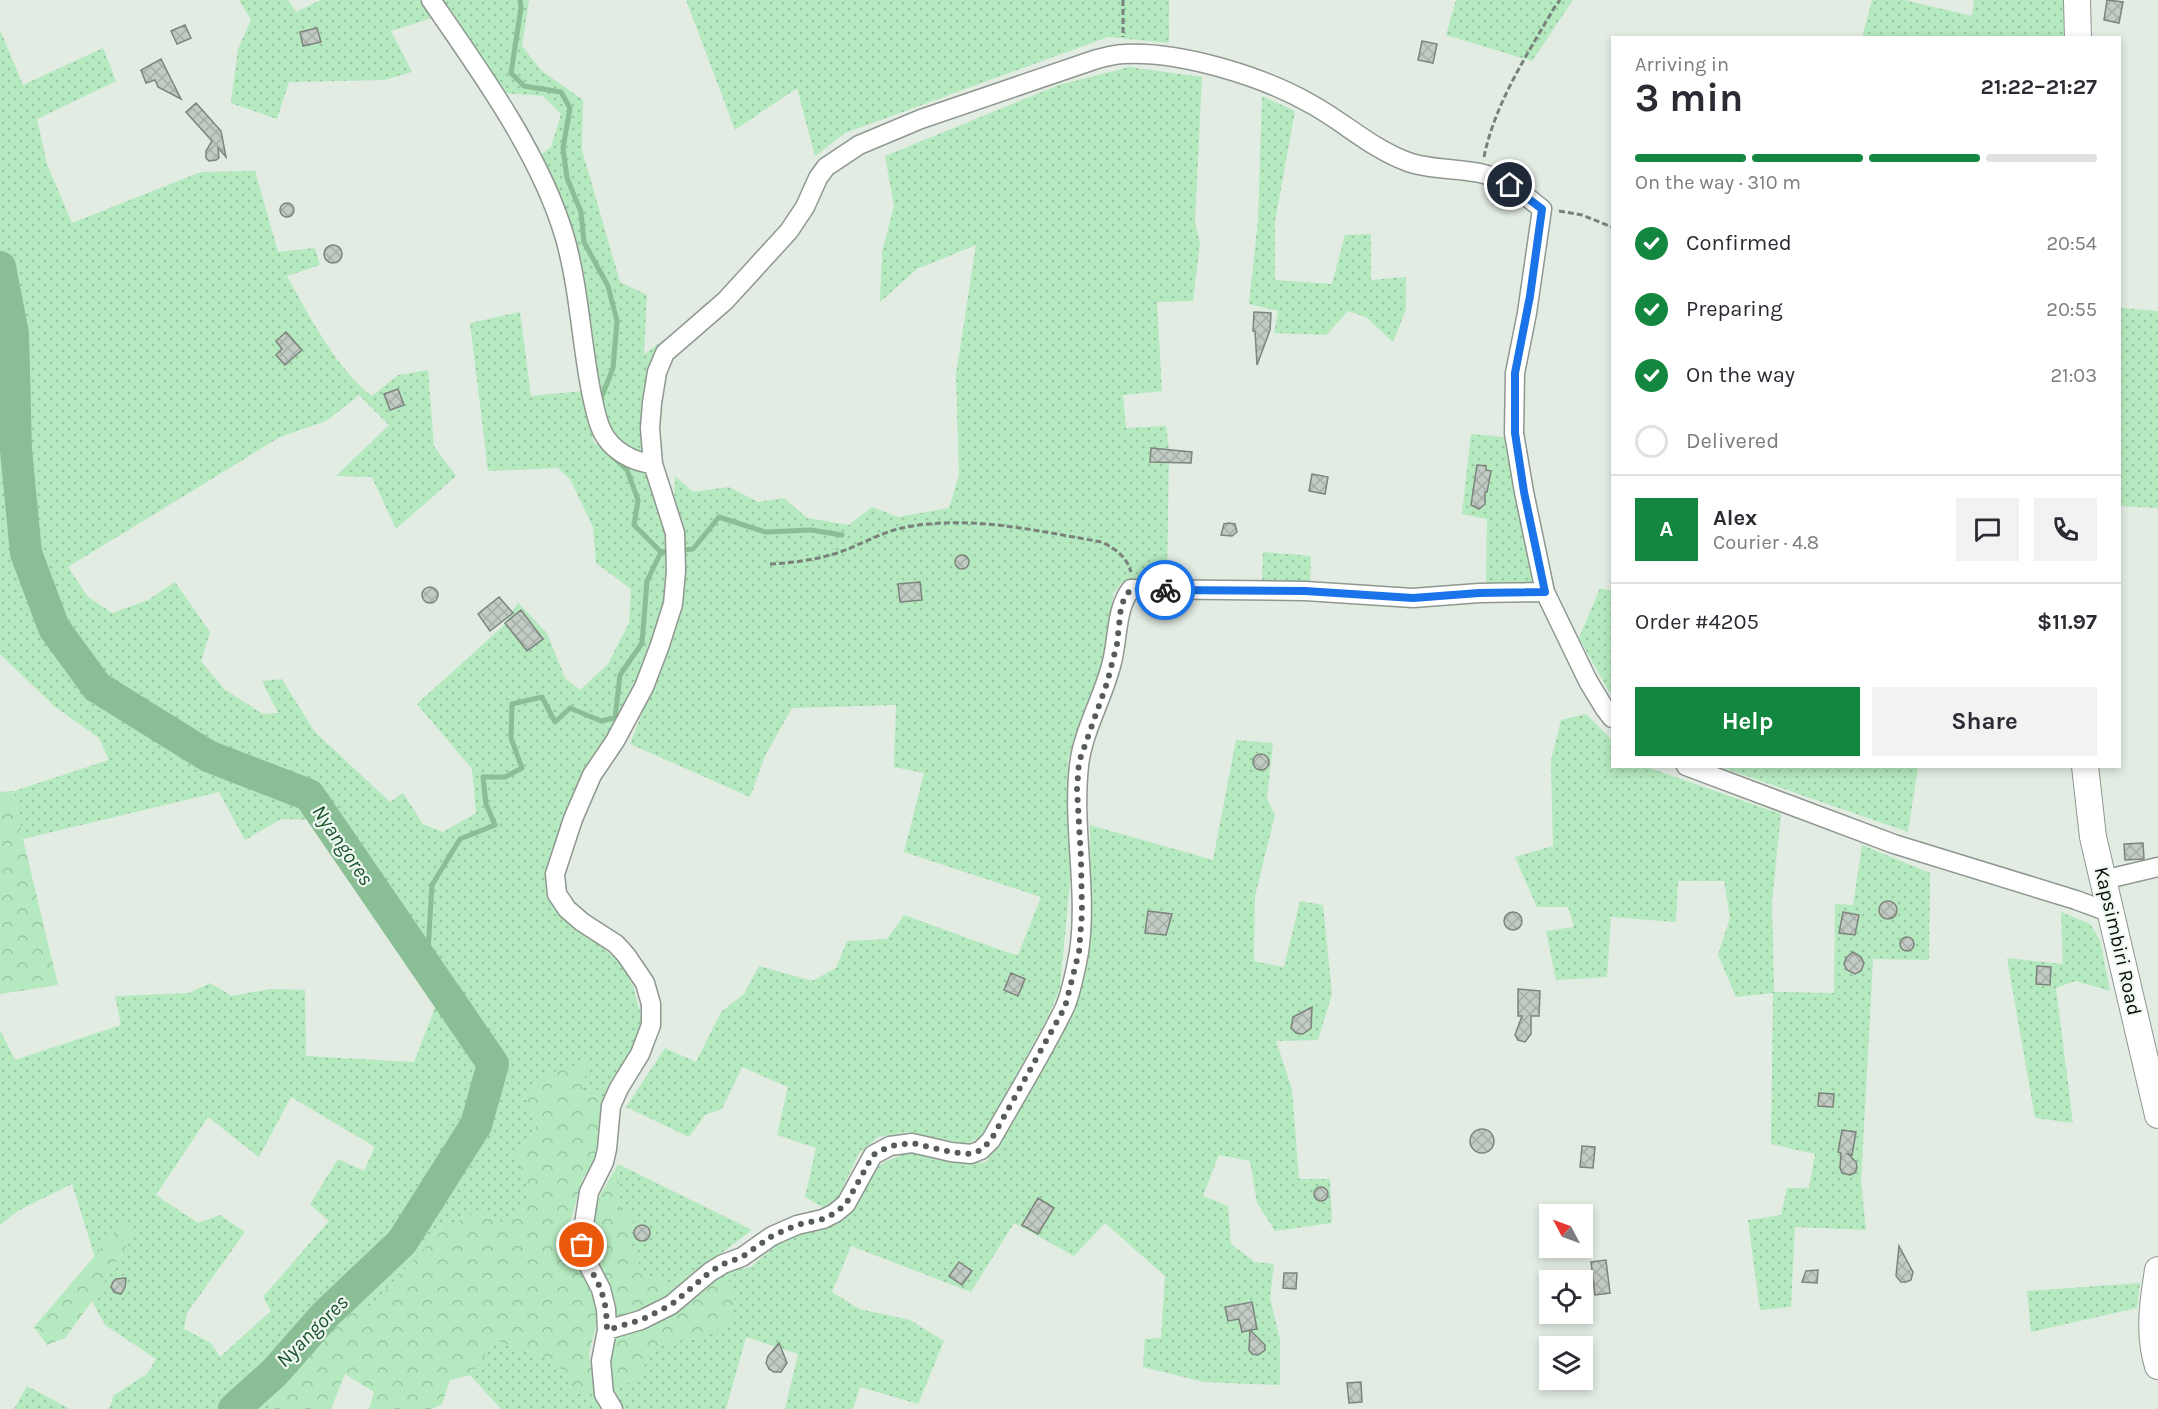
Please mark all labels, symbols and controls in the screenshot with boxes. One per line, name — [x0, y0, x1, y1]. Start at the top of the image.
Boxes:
text: Arriving in — [1635, 53, 1729, 76]
text: 21:22–21:27 — [1980, 74, 2097, 100]
text: 3 min — [1635, 75, 1743, 121]
pin — [1484, 159, 1535, 210]
icon: home — [1493, 168, 1526, 201]
text: On the way · 310 m — [1635, 171, 1801, 194]
icon: check — [1635, 227, 1668, 260]
text: Confirmed — [1686, 230, 1792, 256]
text: 20:54 — [2046, 232, 2097, 255]
icon: check — [1635, 293, 1668, 326]
text: Preparing — [1686, 296, 1783, 322]
text: 20:55 — [2046, 298, 2097, 321]
icon: check — [1635, 359, 1668, 392]
text: On the way — [1686, 362, 1795, 388]
text: 21:03 — [2051, 364, 2097, 387]
text: Delivered — [1686, 428, 1779, 454]
button: chat — [1956, 498, 2019, 561]
button: phone — [2034, 498, 2097, 561]
text: Alex — [1713, 505, 1757, 531]
text: A — [1660, 516, 1673, 542]
text: Courier · 4.8 — [1713, 531, 1819, 554]
courier — [1135, 560, 1195, 620]
icon: bike — [1149, 574, 1182, 607]
text: Order #4205 — [1635, 609, 1759, 635]
text: $11.97 — [2037, 609, 2097, 635]
button: Help — [1635, 687, 1860, 756]
button: Share — [1872, 687, 2097, 756]
water label: Nyangores — [307, 800, 379, 890]
street label: Kapsimbiri Road — [2090, 864, 2146, 1018]
north arrow — [1539, 1204, 1593, 1258]
map controls — [1539, 1204, 1593, 1390]
pin — [556, 1219, 607, 1270]
icon: bag — [565, 1228, 598, 1261]
button: locate — [1539, 1270, 1593, 1324]
water label: Nyangores — [271, 1290, 353, 1372]
button: layers — [1539, 1336, 1593, 1390]

